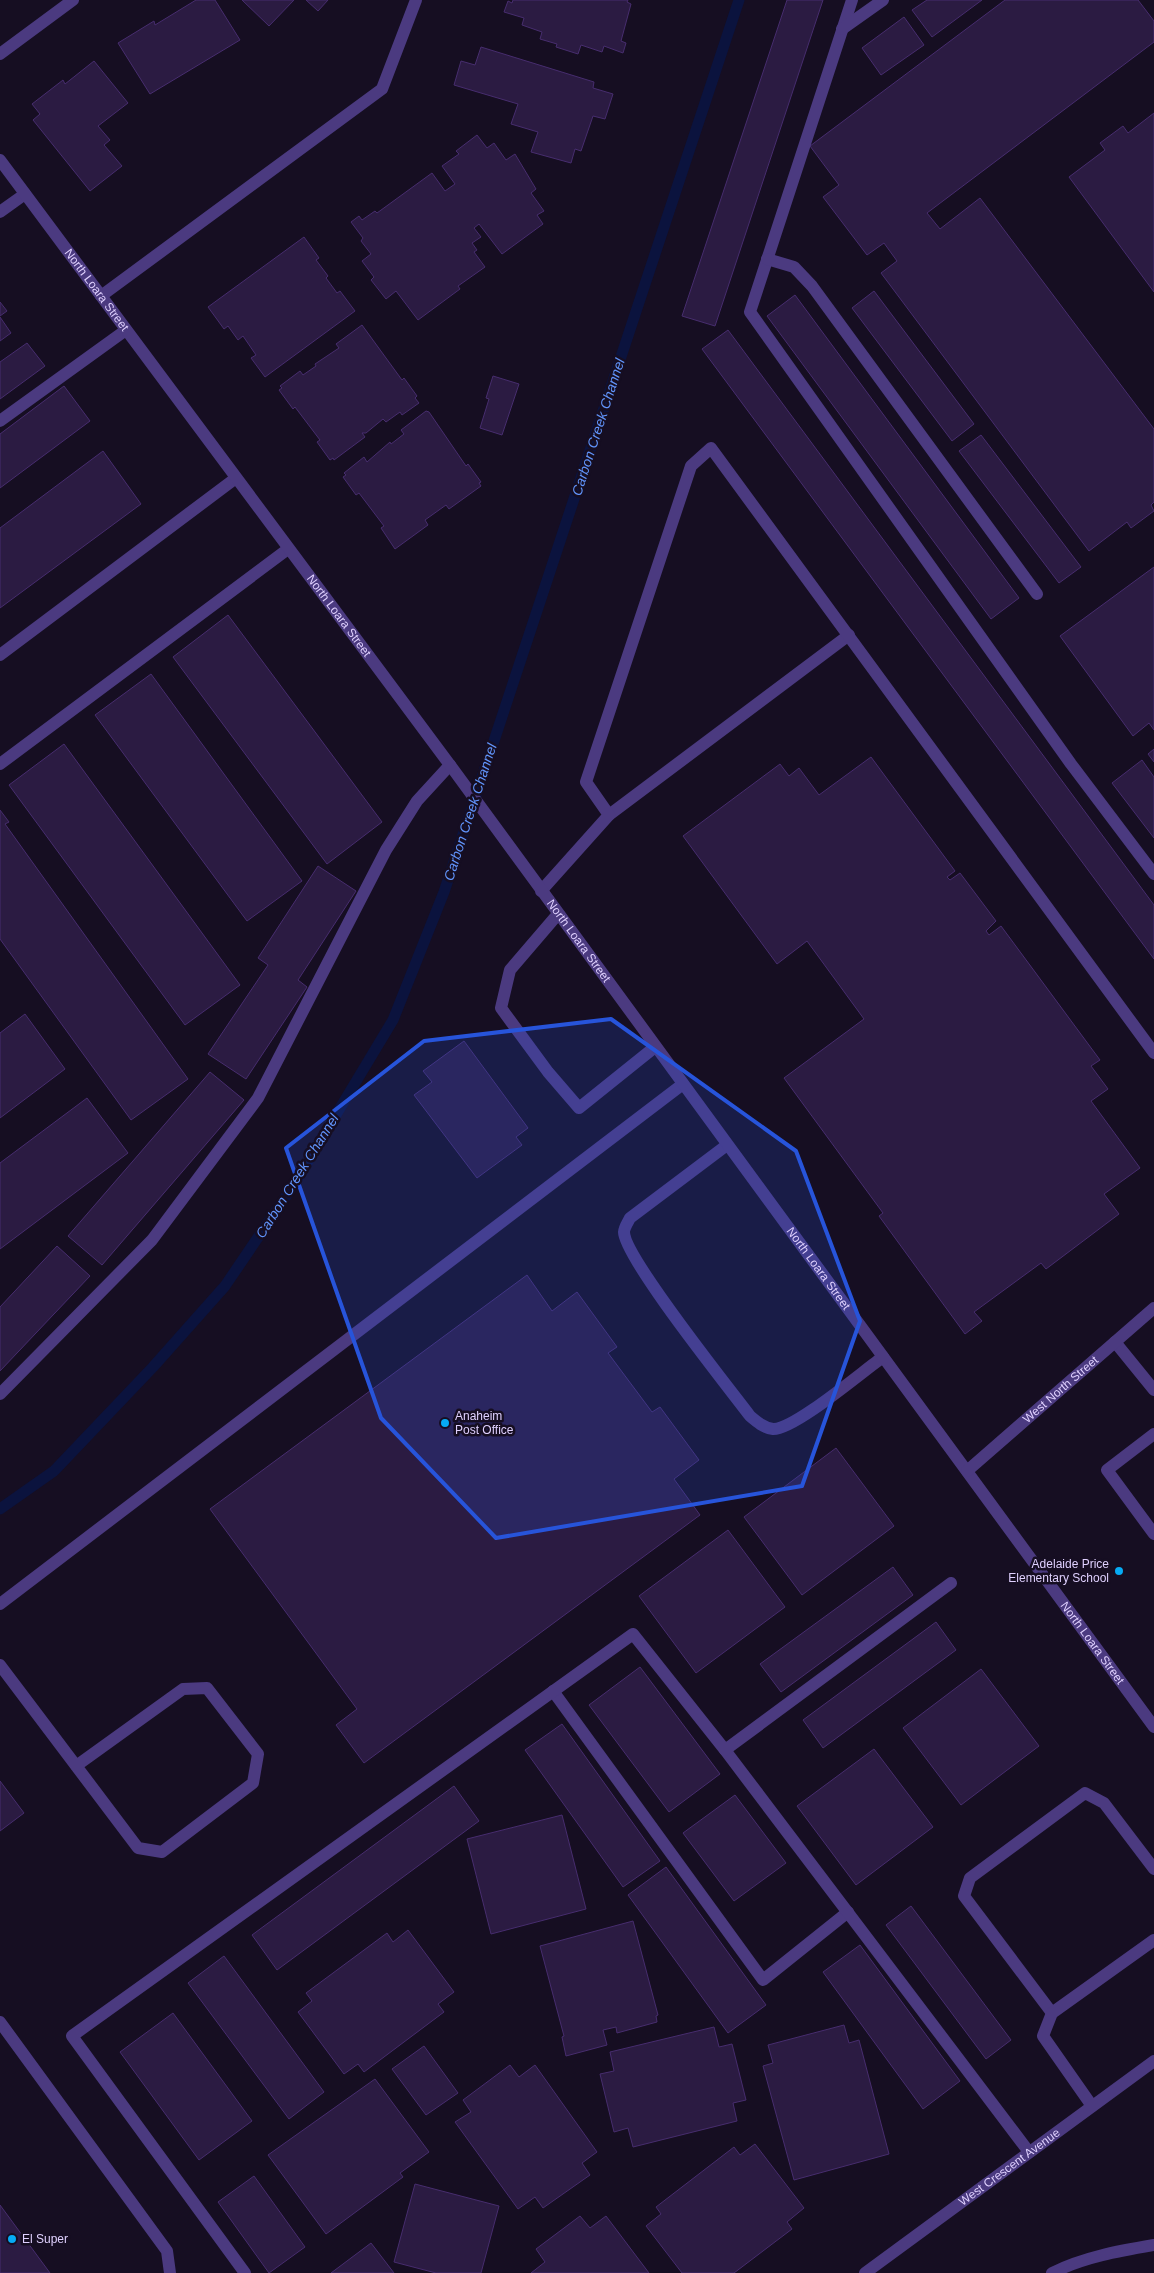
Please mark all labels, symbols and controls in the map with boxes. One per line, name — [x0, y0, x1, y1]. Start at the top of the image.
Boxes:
street label: North Loara Street — [62, 246, 132, 334]
water label: Carbon Creek Channel — [568, 356, 628, 498]
street label: North Loara Street — [304, 572, 375, 660]
water label: Carbon Creek Channel — [440, 741, 500, 883]
street label: North Loara Street — [544, 897, 614, 985]
water label: Carbon Creek Channel — [252, 1110, 342, 1241]
street label: North Loara Street — [784, 1225, 854, 1313]
street label: West North Street — [1020, 1353, 1101, 1426]
place label: Anaheim Post Office — [455, 1409, 514, 1437]
marker: Anaheim Post Office — [439, 1417, 451, 1429]
place label: Adelaide Price Elementary School — [1008, 1557, 1109, 1585]
marker: Adelaide Price Elementary School — [1113, 1565, 1125, 1577]
street label: North Loara Street — [1058, 1599, 1128, 1688]
street label: West Crescent Avenue — [956, 2125, 1063, 2209]
place label: El Super — [22, 2232, 68, 2246]
marker: El Super — [6, 2233, 18, 2245]

